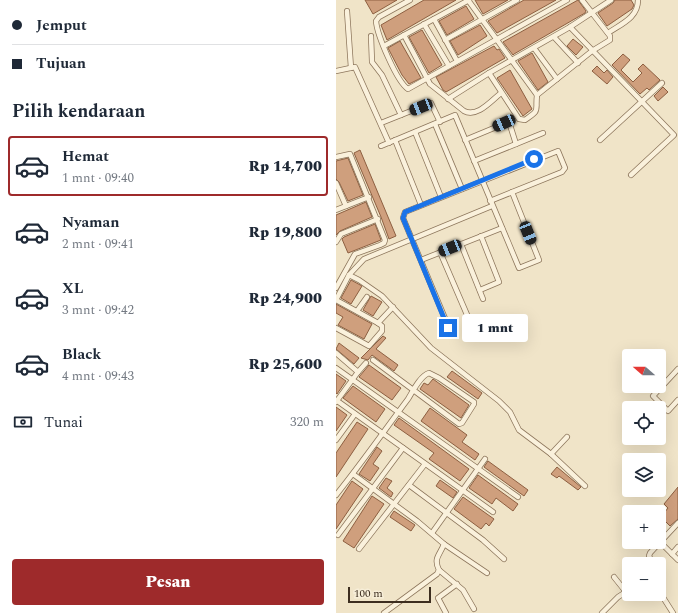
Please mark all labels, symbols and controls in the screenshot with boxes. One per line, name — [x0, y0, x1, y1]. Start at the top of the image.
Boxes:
text: Jemput — [36, 14, 87, 37]
text: Tujuan — [36, 52, 86, 75]
car — [408, 97, 434, 117]
text: Pilih kendaraan — [12, 98, 146, 125]
car — [491, 113, 517, 133]
text: Hemat — [62, 145, 109, 168]
icon: car — [14, 148, 50, 184]
route start — [525, 150, 543, 168]
text: Rp 14,700 — [248, 155, 322, 178]
text: 1 mnt · 09:40 — [62, 168, 134, 188]
text: Nyaman — [62, 211, 120, 234]
icon: car — [14, 214, 50, 250]
car — [518, 220, 538, 246]
text: Rp 19,800 — [248, 221, 322, 244]
text: 2 mnt · 09:41 — [62, 234, 134, 254]
car — [437, 238, 463, 258]
text: XL — [62, 277, 83, 300]
icon: car — [14, 280, 50, 316]
text: Rp 24,900 — [248, 287, 322, 310]
text: 3 mnt · 09:42 — [62, 300, 134, 320]
callout: 1 mnt — [462, 314, 528, 342]
text: 1 mnt — [477, 318, 513, 338]
route end — [439, 319, 457, 337]
text: Black — [62, 343, 101, 366]
icon: car — [14, 346, 50, 382]
north arrow — [622, 349, 666, 393]
map controls — [622, 349, 666, 601]
text: Rp 25,600 — [248, 353, 322, 376]
text: 4 mnt · 09:43 — [62, 366, 134, 386]
button: locate — [622, 401, 666, 445]
icon: cash — [12, 411, 34, 433]
text: Tunai — [44, 411, 83, 434]
text: 320 m — [290, 412, 324, 432]
button: layers — [622, 453, 666, 497]
button: + — [622, 505, 666, 549]
button: − — [622, 557, 666, 601]
button: Pesan — [12, 559, 324, 605]
scale bar — [348, 585, 431, 604]
text: 100 m — [354, 585, 383, 602]

